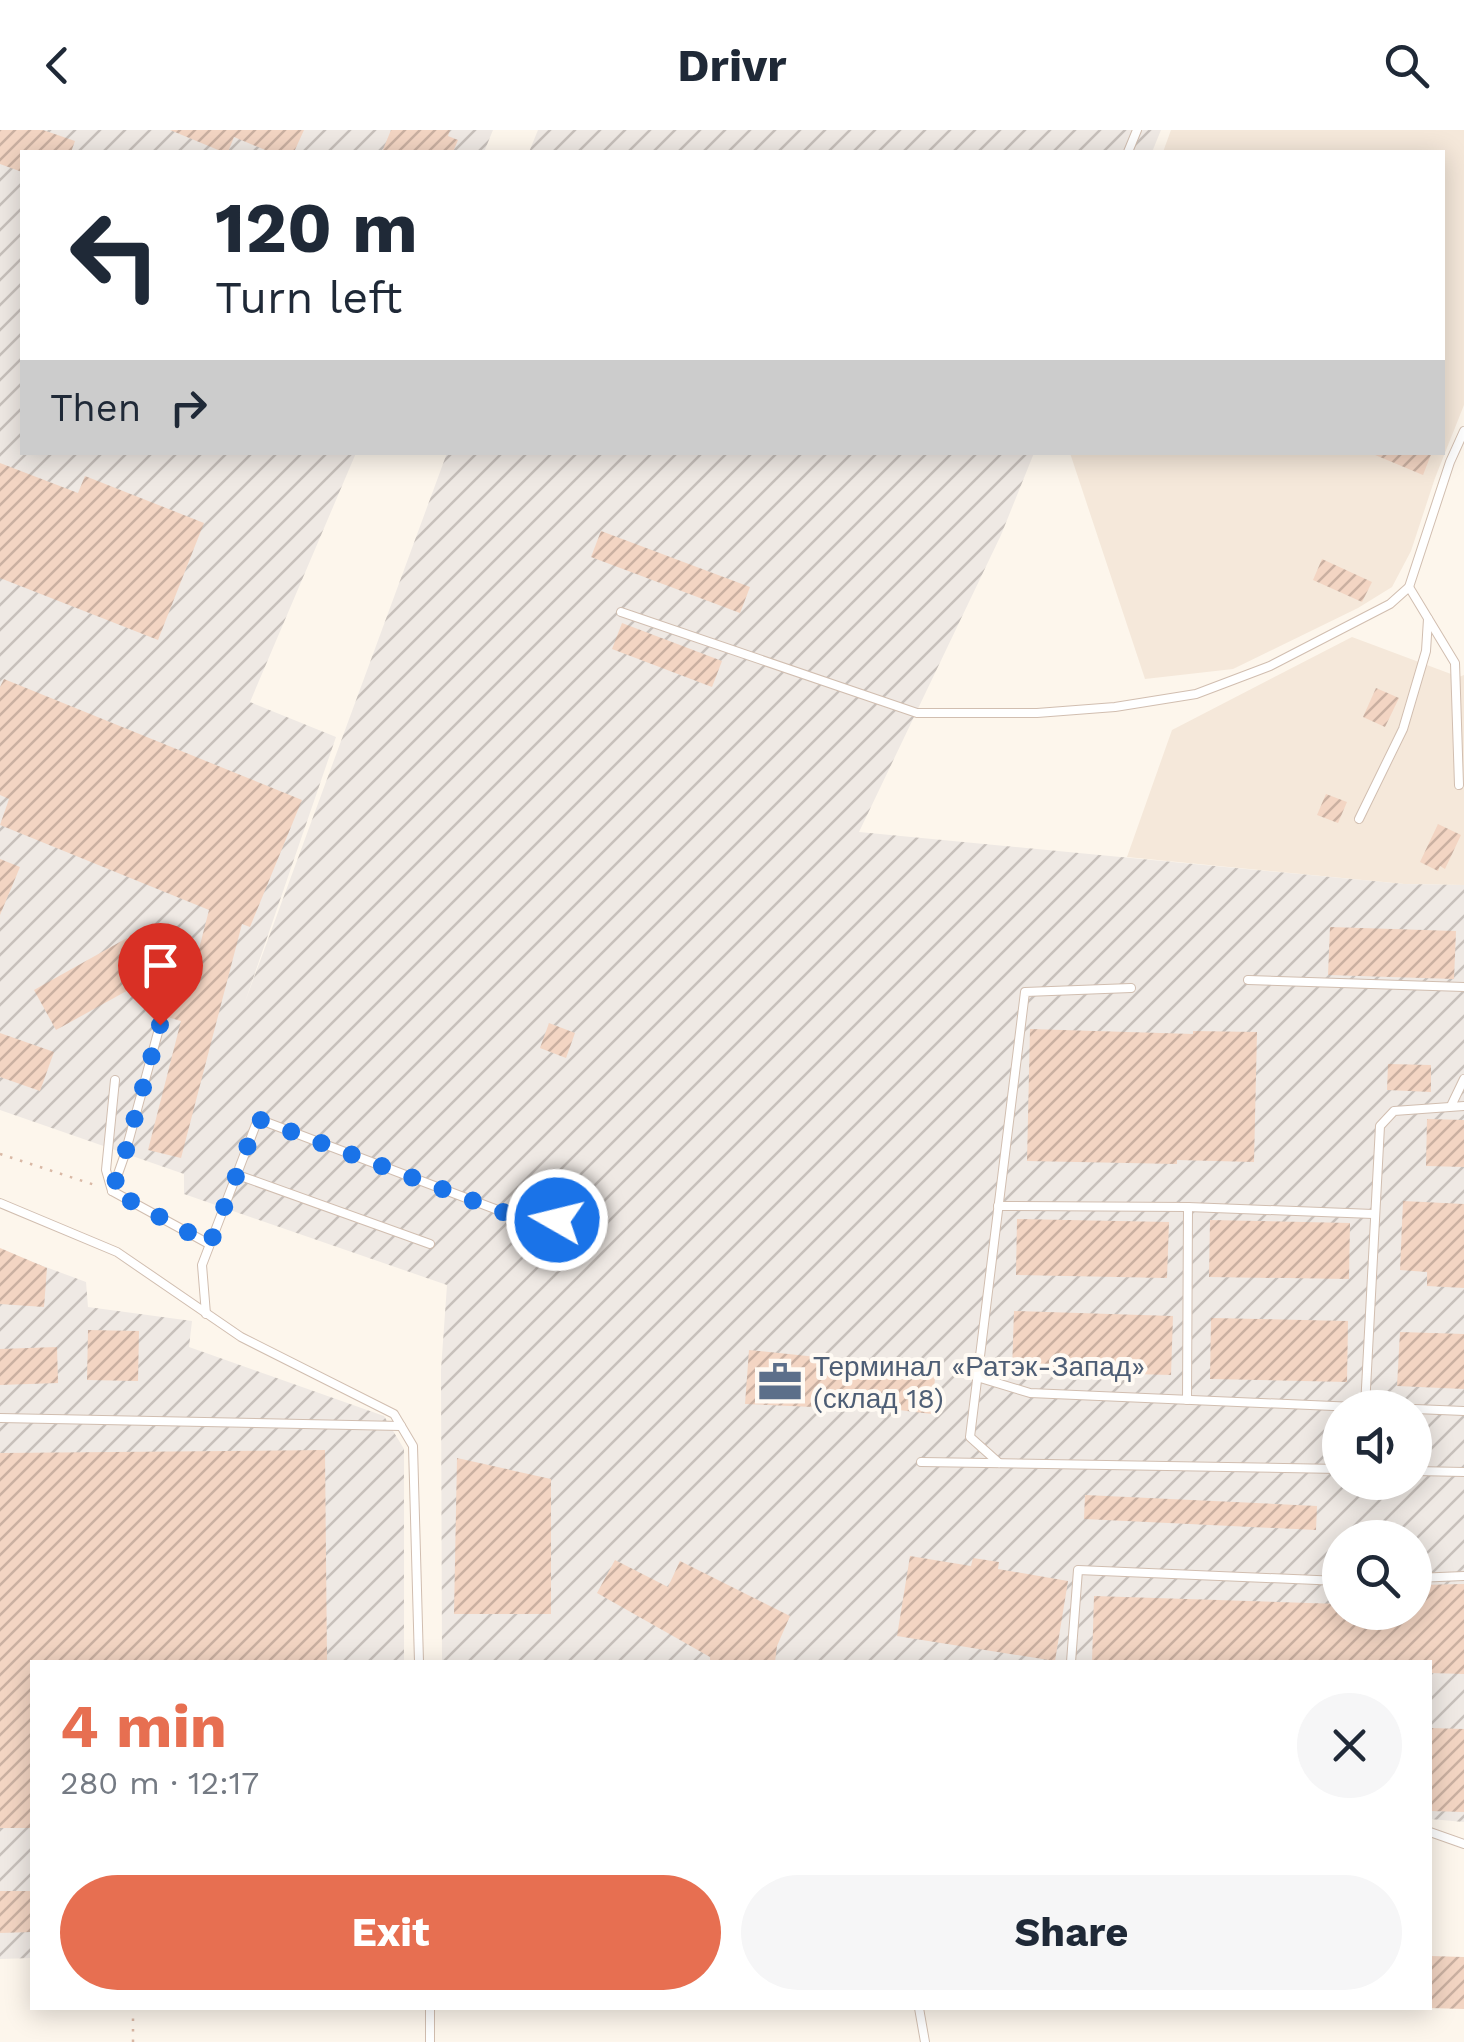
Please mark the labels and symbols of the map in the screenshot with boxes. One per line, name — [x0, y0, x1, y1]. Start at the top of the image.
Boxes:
pin — [118, 923, 203, 1026]
position arrow — [505, 1168, 609, 1272]
place label: Терминал «Ратэк-Запад» (склад 18) — [813, 1350, 1145, 1415]
office icon: Терминал «Ратэк-Запад» (склад 18) — [756, 1358, 804, 1406]

